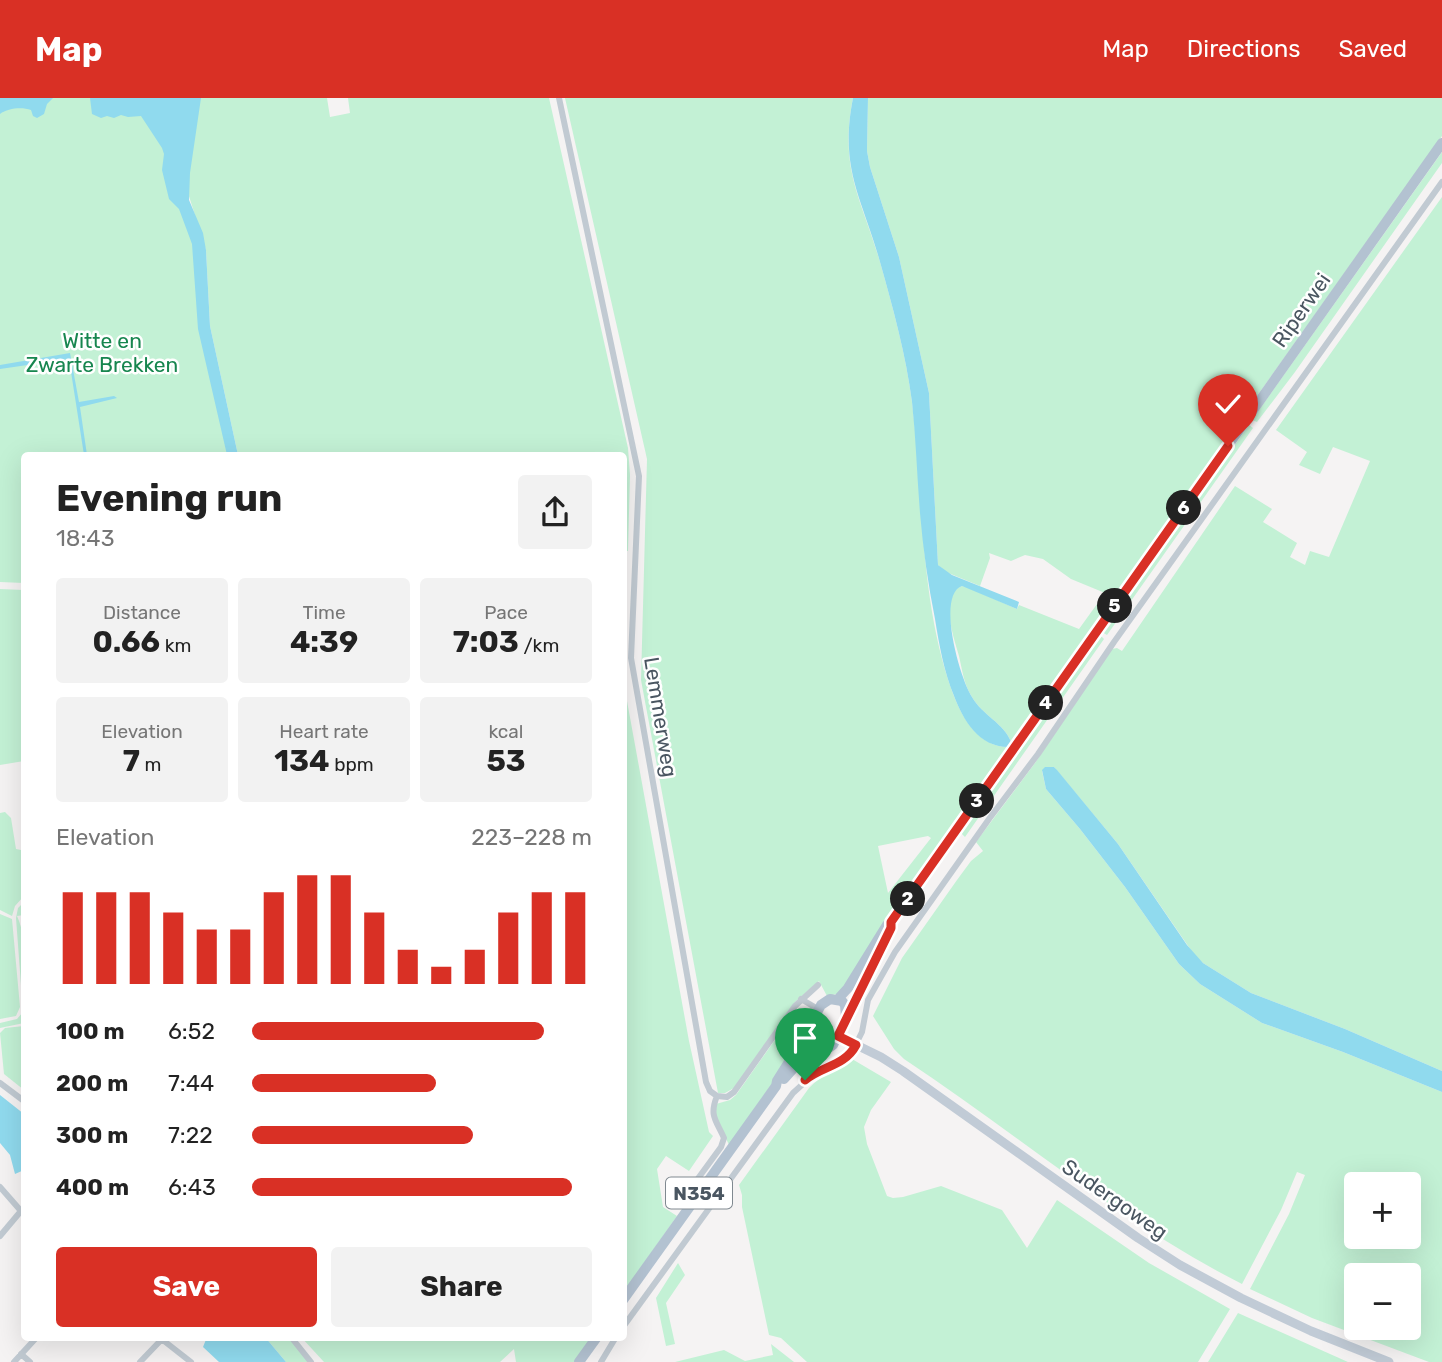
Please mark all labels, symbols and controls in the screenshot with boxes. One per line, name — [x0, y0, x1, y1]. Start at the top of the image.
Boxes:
text: Map — [35, 30, 103, 69]
text: Map — [1102, 35, 1149, 63]
text: Directions — [1187, 35, 1300, 63]
text: Saved — [1338, 35, 1407, 63]
street label: Riperwei — [1267, 268, 1335, 352]
park label: Witte en Zwarte Brekken — [26, 328, 178, 377]
pin — [1198, 374, 1258, 446]
icon: check — [1209, 385, 1247, 423]
text: Evening run — [56, 475, 282, 521]
button: share — [518, 475, 592, 549]
pin: 6 — [1166, 490, 1202, 526]
text: 6 — [1177, 496, 1190, 519]
text: 18:43 — [56, 524, 114, 552]
pin: 5 — [1098, 588, 1132, 624]
text: 5 — [1108, 594, 1121, 617]
text: Distance — [103, 601, 181, 624]
text: Time — [302, 601, 346, 624]
text: Pace — [484, 601, 528, 624]
text: 0.66 — [93, 624, 160, 660]
text: 4:39 — [290, 624, 358, 660]
text: 7:03 — [453, 624, 519, 660]
text: km — [160, 634, 191, 657]
text: /km — [519, 634, 559, 657]
street label: Lemmerweg — [639, 655, 683, 779]
pin: 4 — [1028, 686, 1064, 720]
text: 4 — [1039, 691, 1052, 714]
text: Elevation — [101, 720, 183, 743]
text: Heart rate — [279, 720, 369, 743]
text: kcal — [489, 720, 523, 743]
text: 7 — [123, 743, 140, 779]
text: 134 — [274, 743, 329, 779]
text: 53 — [486, 743, 526, 779]
text: m — [140, 753, 161, 776]
text: bpm — [329, 753, 374, 776]
pin: 3 — [960, 784, 995, 818]
text: 3 — [970, 789, 983, 812]
text: Elevation — [56, 823, 155, 851]
text: 223–228 m — [471, 823, 592, 851]
pin: 2 — [890, 882, 926, 916]
text: 2 — [901, 887, 914, 910]
pin — [775, 1008, 835, 1080]
text: 100 m — [56, 1017, 125, 1045]
text: 6:52 — [168, 1017, 215, 1045]
icon: arrive — [786, 1019, 824, 1057]
text: 200 m — [56, 1069, 128, 1097]
text: 7:44 — [168, 1069, 214, 1097]
text: 300 m — [56, 1121, 128, 1149]
text: 7:22 — [168, 1121, 213, 1149]
street label: Sudergoweg — [1058, 1154, 1172, 1244]
map controls — [1344, 1172, 1421, 1340]
button: + — [1344, 1172, 1421, 1249]
text: 400 m — [56, 1173, 129, 1201]
text: 6:43 — [168, 1173, 216, 1201]
road number: N354 — [666, 1177, 732, 1208]
button: Save — [56, 1247, 317, 1327]
button: Share — [331, 1247, 592, 1327]
button: − — [1344, 1263, 1421, 1340]

